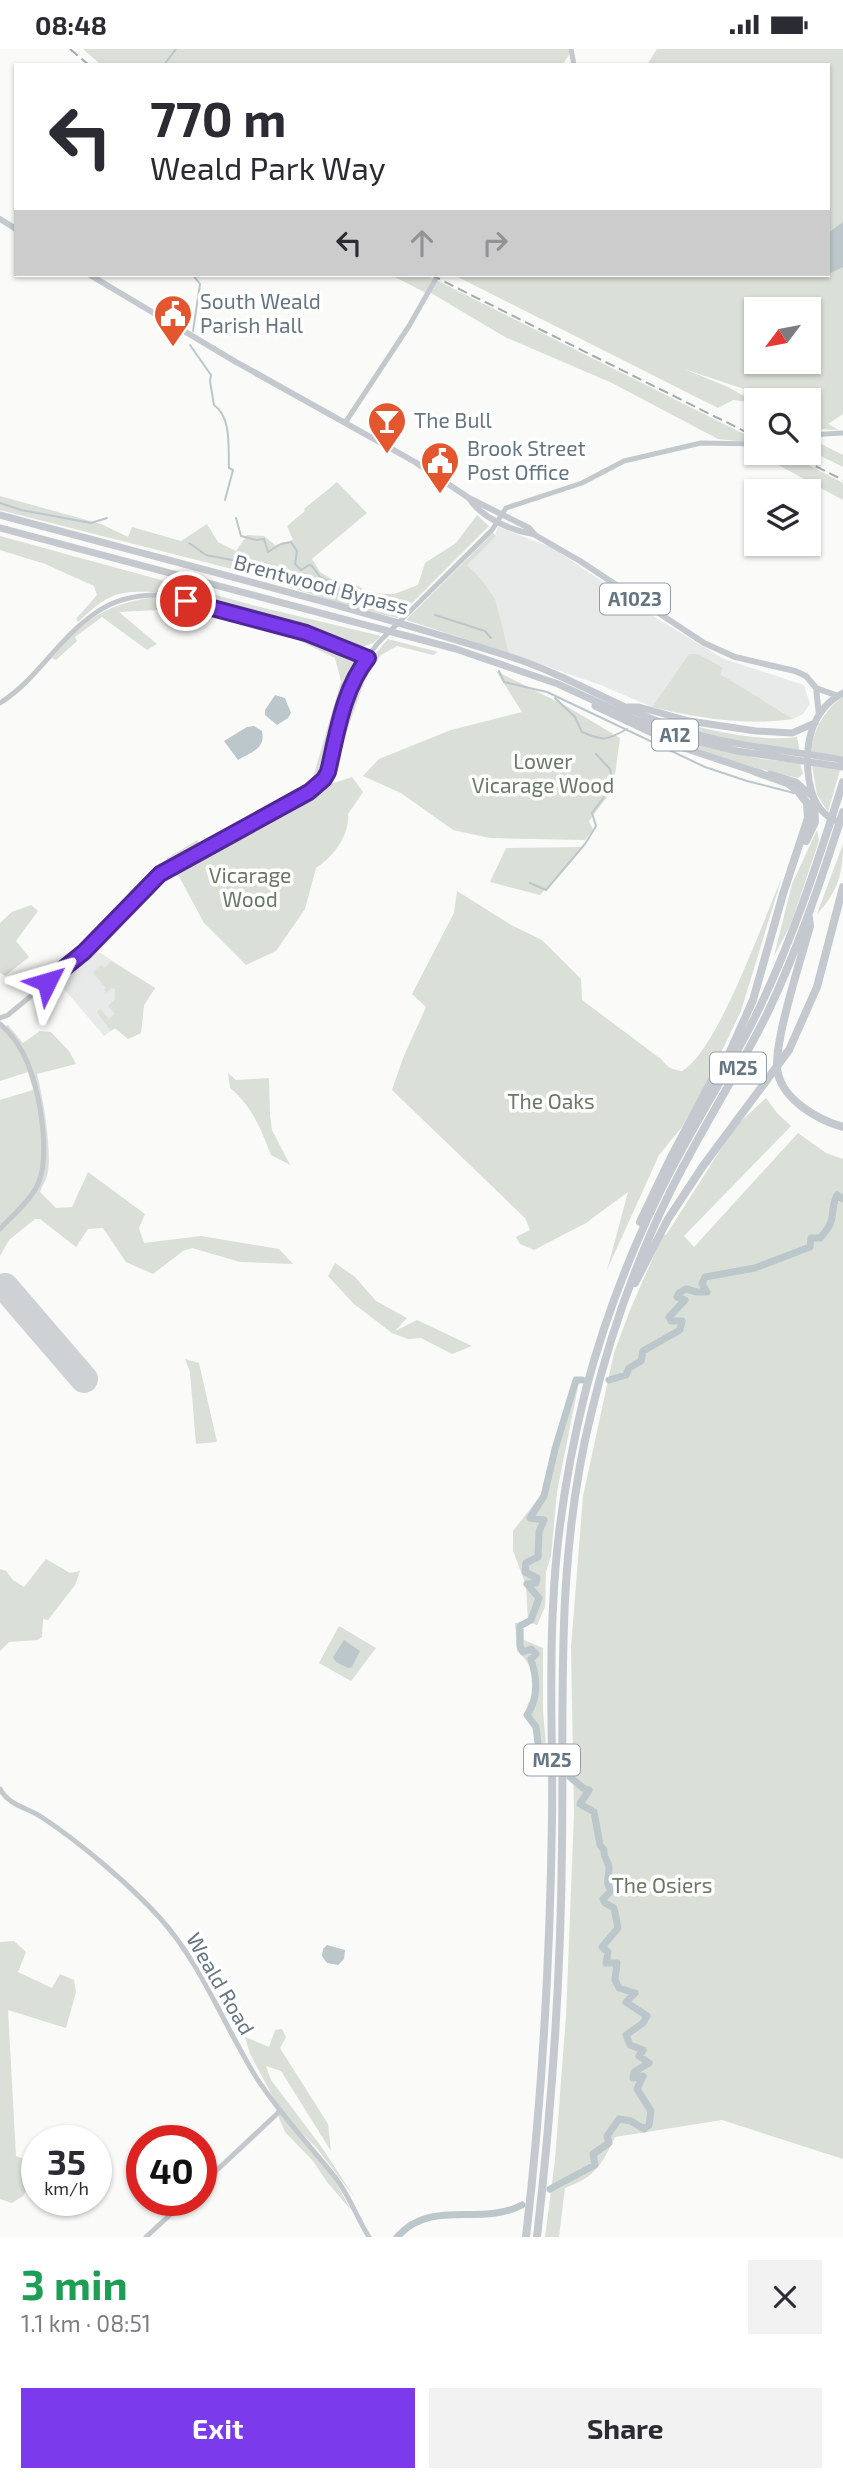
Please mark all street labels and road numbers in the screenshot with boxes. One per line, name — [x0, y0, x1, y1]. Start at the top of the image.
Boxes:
street label: Brentwood Bypass — [231, 548, 411, 619]
road number: A1023 — [600, 583, 670, 615]
road number: A12 — [652, 719, 698, 751]
road number: M25 — [710, 1053, 766, 1084]
road number: M25 — [524, 1744, 580, 1775]
street label: Weald Road — [182, 1928, 261, 2039]

